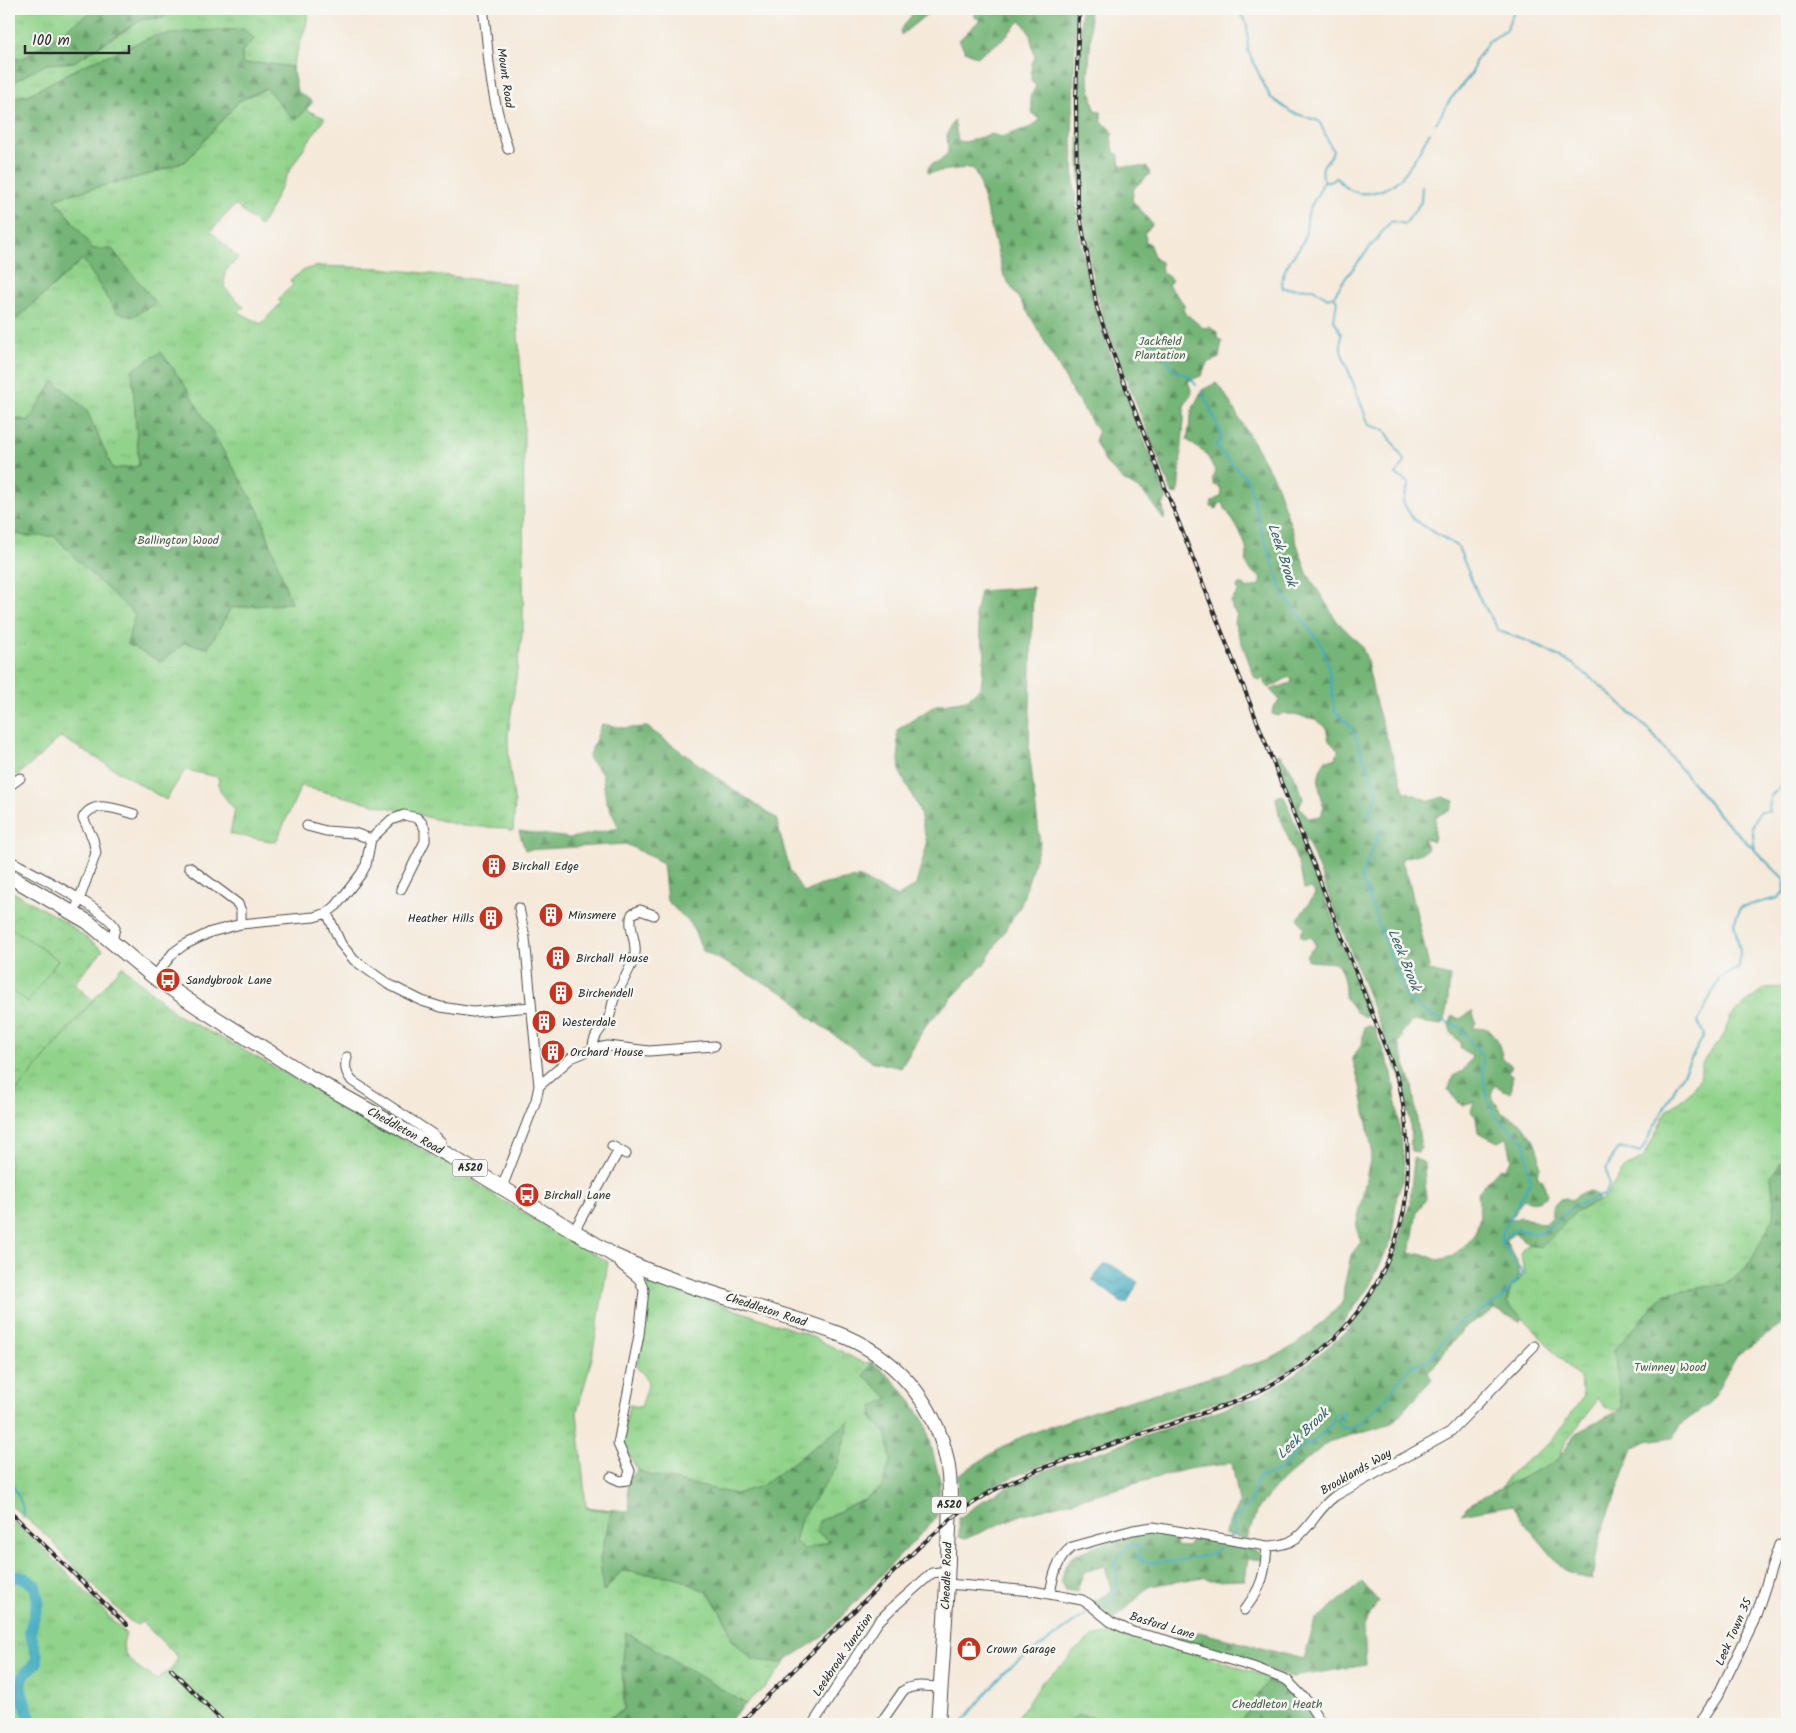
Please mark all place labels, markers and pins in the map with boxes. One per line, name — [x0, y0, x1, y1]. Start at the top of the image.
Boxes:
building icon: Birchall Edge — [481, 853, 507, 879]
place label: Birchall Edge — [512, 857, 579, 876]
building icon: Minsmere — [538, 902, 564, 928]
building icon: Heather Hills — [478, 905, 504, 931]
place label: Minsmere — [568, 906, 617, 925]
place label: Heather Hills — [408, 909, 474, 928]
building icon: Birchall House — [545, 945, 571, 971]
place label: Birchall House — [576, 949, 649, 968]
bus stop icon: Sandybrook Lane — [155, 967, 181, 993]
place label: Sandybrook Lane — [186, 971, 272, 990]
building icon: Birchendell — [548, 980, 574, 1006]
place label: Birchendell — [578, 984, 633, 1003]
building icon: Westerdale — [531, 1009, 557, 1035]
place label: Westerdale — [562, 1013, 616, 1032]
building icon: Orchard House — [540, 1039, 566, 1065]
place label: Orchard House — [570, 1043, 644, 1062]
bus stop icon: Birchall Lane — [514, 1182, 540, 1208]
place label: Birchall Lane — [544, 1186, 611, 1205]
shop icon: Crown Garage — [956, 1636, 982, 1662]
place label: Crown Garage — [986, 1640, 1056, 1659]

